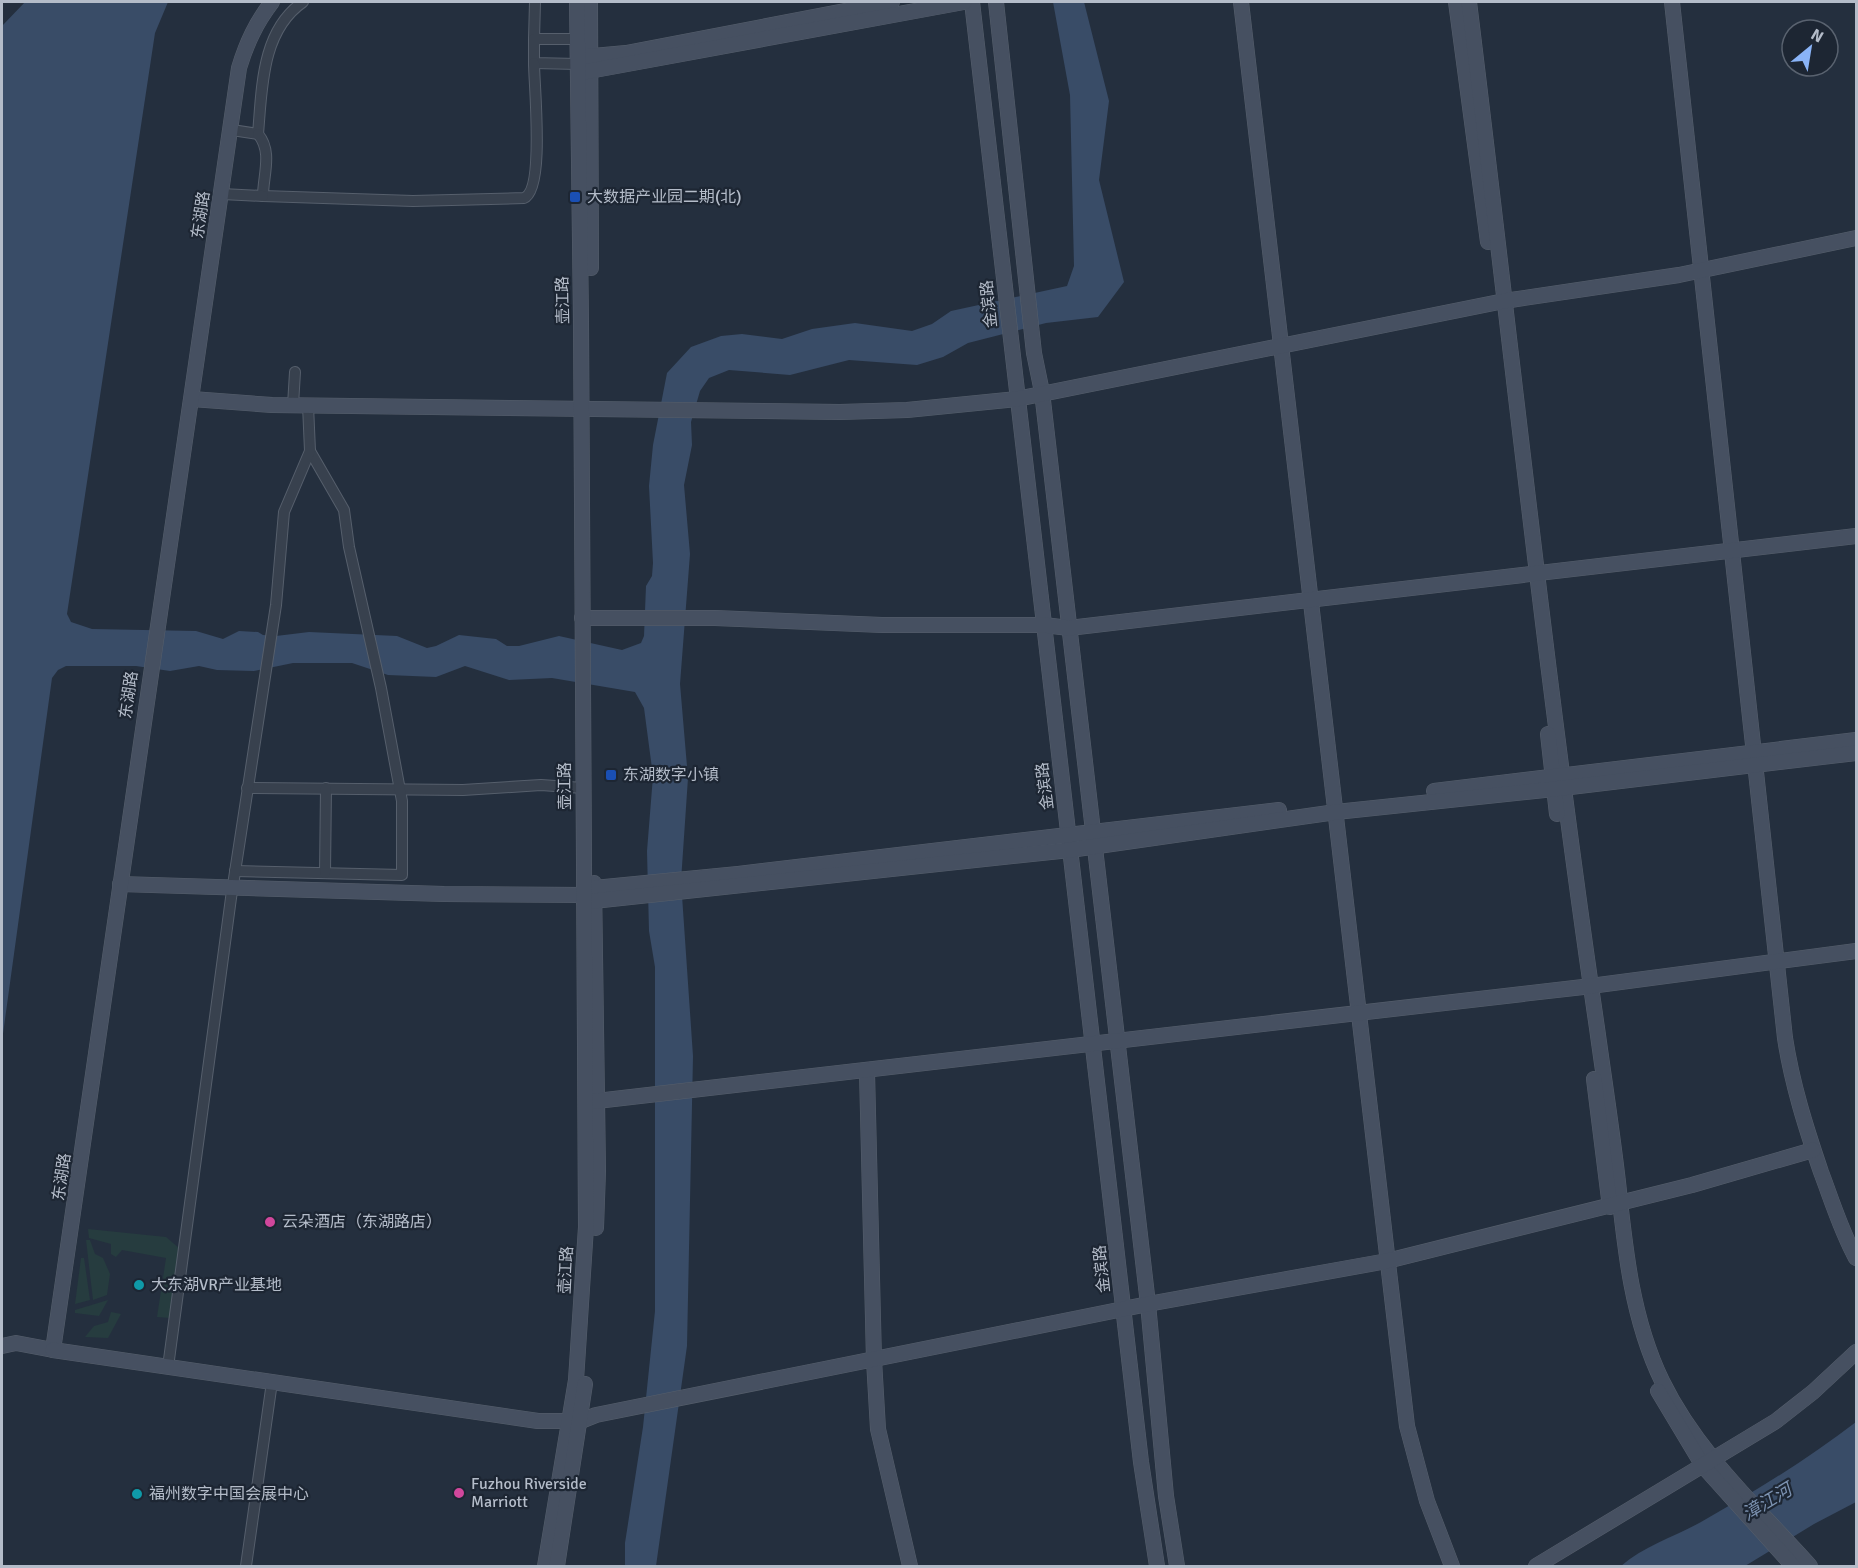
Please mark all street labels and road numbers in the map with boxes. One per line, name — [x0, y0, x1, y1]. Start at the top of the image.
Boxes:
street label: 东湖路 — [188, 190, 214, 240]
street label: 壶江路 — [553, 276, 573, 324]
street label: 金滨路 — [977, 279, 1001, 329]
street label: 东湖路 — [116, 670, 142, 720]
street label: 金滨路 — [1032, 761, 1058, 811]
street label: 壶江路 — [555, 762, 575, 810]
street label: 东湖路 — [49, 1152, 75, 1202]
street label: 金滨路 — [1090, 1244, 1114, 1294]
street label: 壶江路 — [555, 1246, 577, 1294]

